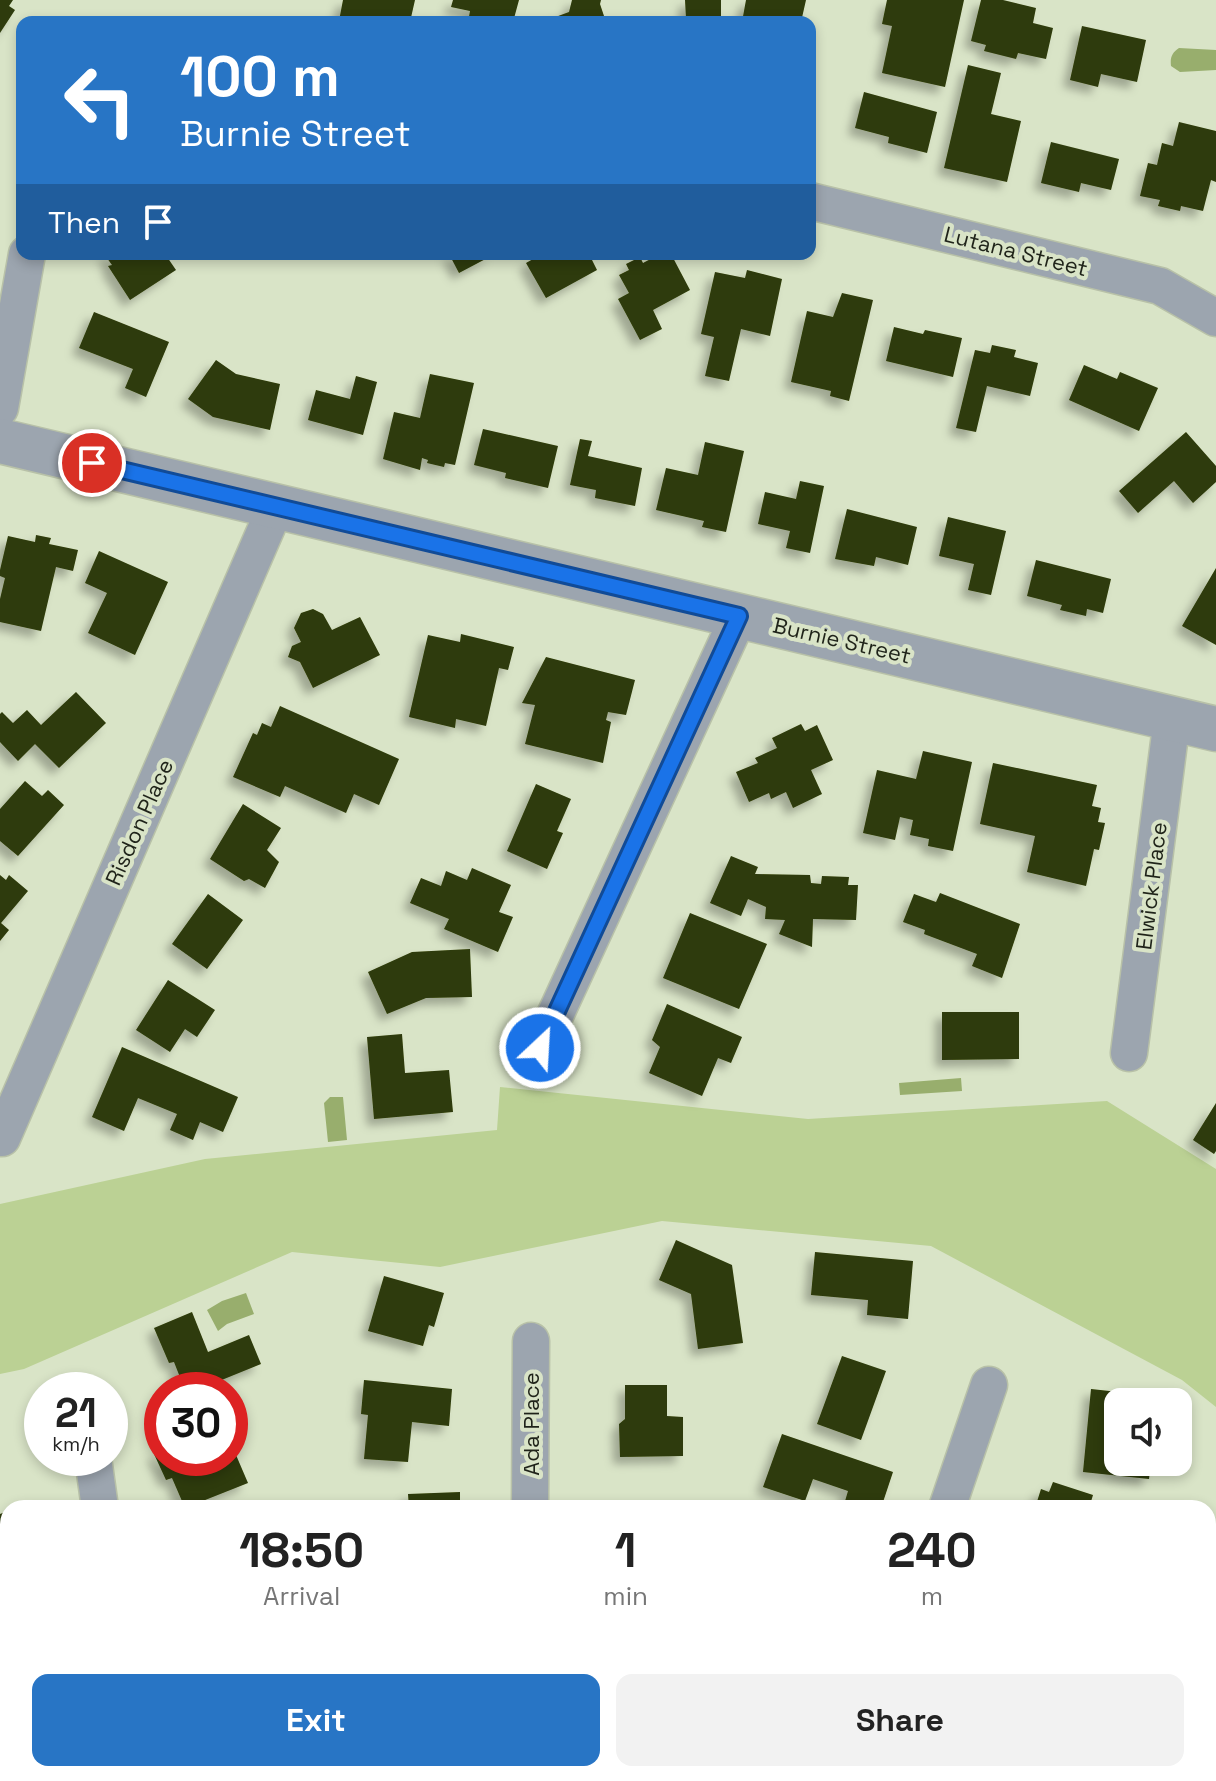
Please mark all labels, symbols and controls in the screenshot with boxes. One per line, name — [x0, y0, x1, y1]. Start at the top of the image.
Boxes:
text: 100 m — [180, 41, 340, 112]
icon: left — [48, 48, 152, 152]
text: Burnie Street — [180, 111, 411, 157]
icon: arrive — [136, 200, 180, 244]
text: Then — [48, 203, 120, 242]
street label: Lutana Street — [941, 220, 1091, 282]
pin — [58, 429, 126, 497]
icon: arrive — [70, 441, 114, 485]
street label: Burnie Street — [770, 610, 914, 670]
street label: Risdon Place — [99, 755, 179, 889]
street label: Elwick Place — [1129, 820, 1173, 952]
position arrow — [498, 1006, 582, 1090]
speed limit sign: 30 — [144, 1372, 248, 1476]
street label: Ada Place — [517, 1372, 545, 1476]
text: 21 — [55, 1388, 97, 1439]
map controls — [1104, 1388, 1192, 1476]
button: sound — [1104, 1388, 1192, 1476]
text: km/h — [52, 1431, 100, 1457]
text: 18:50 — [239, 1520, 364, 1581]
text: 1 — [615, 1520, 637, 1581]
text: 240 — [887, 1520, 977, 1581]
text: Arrival — [263, 1579, 340, 1613]
text: min — [603, 1579, 648, 1613]
text: m — [921, 1579, 943, 1613]
button: Exit — [32, 1674, 600, 1766]
button: Share — [616, 1674, 1184, 1766]

